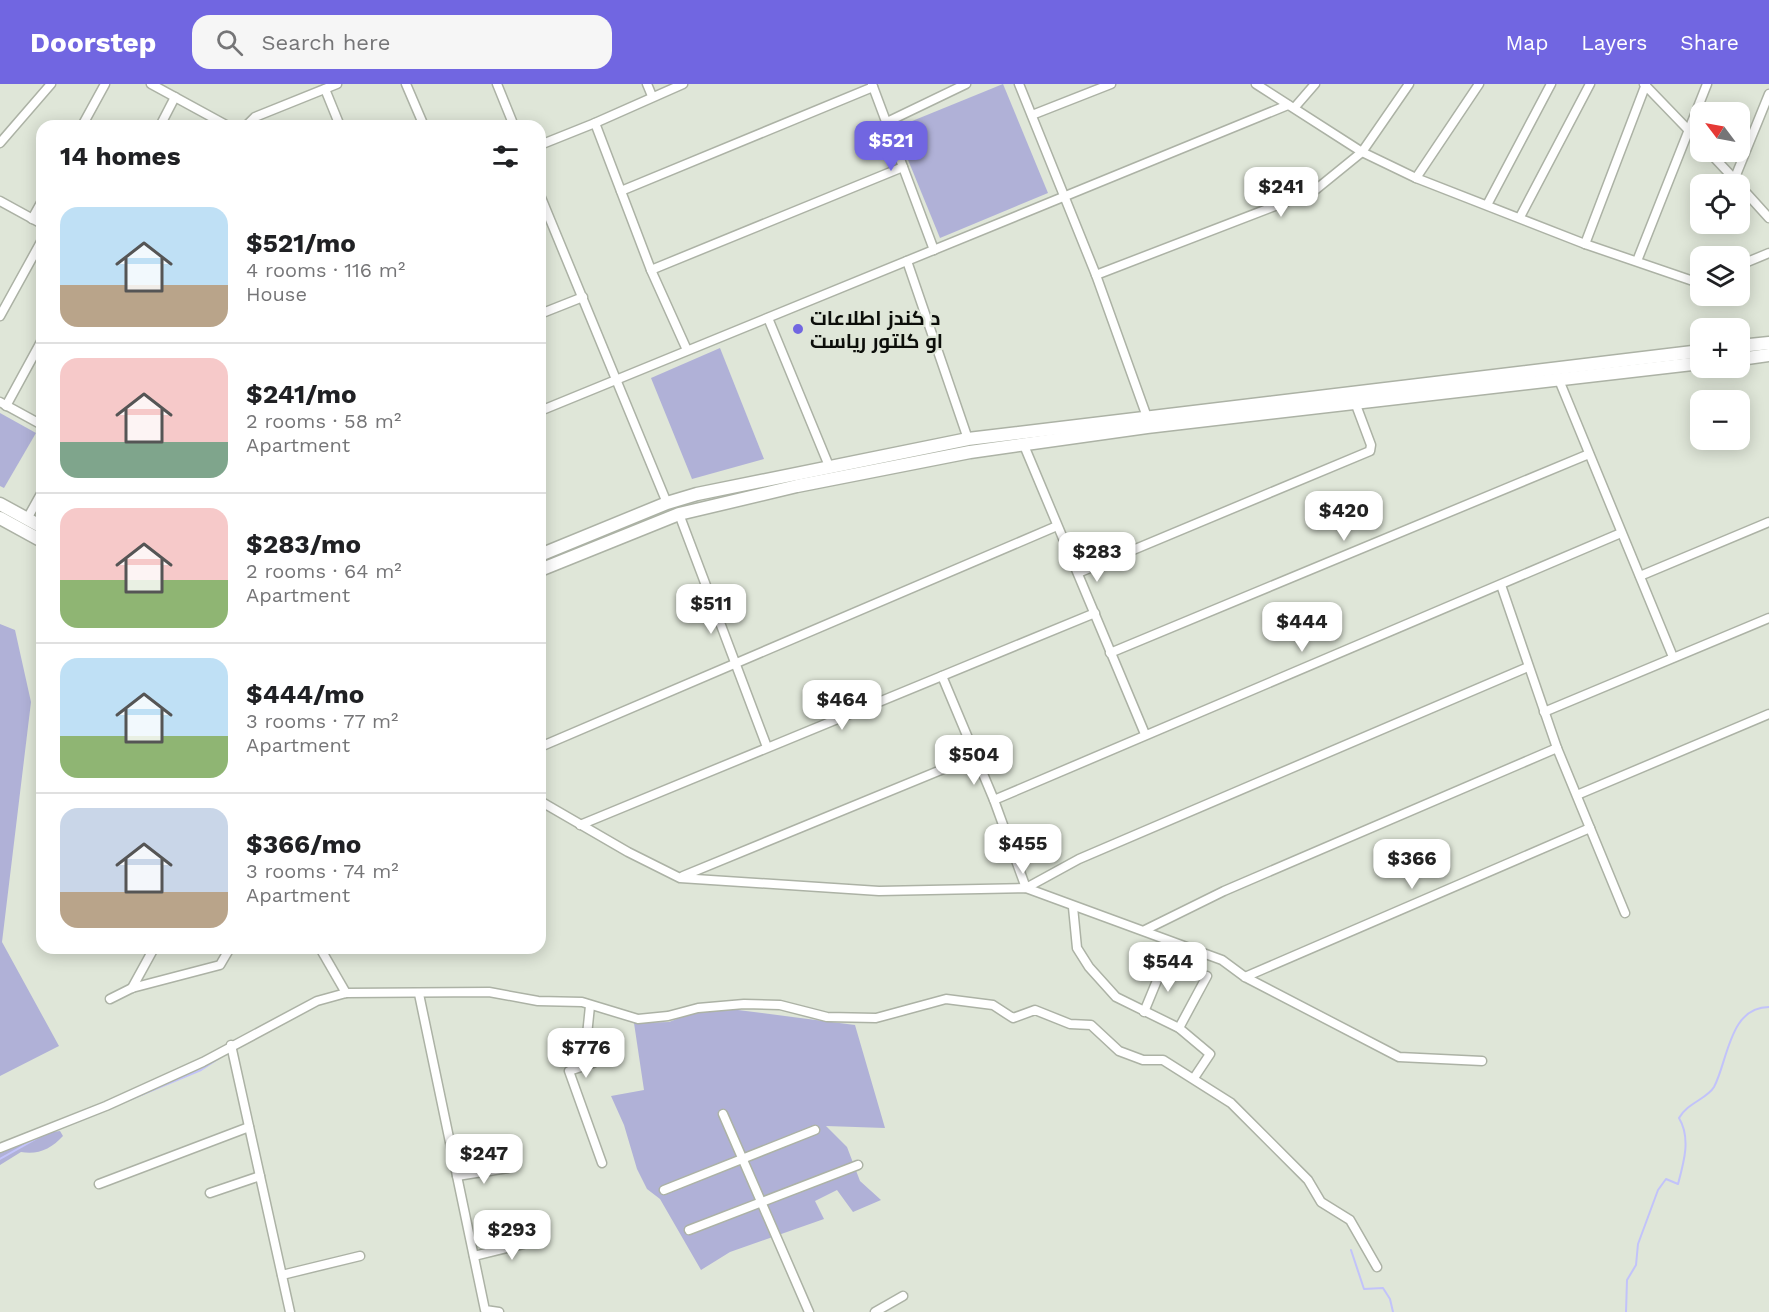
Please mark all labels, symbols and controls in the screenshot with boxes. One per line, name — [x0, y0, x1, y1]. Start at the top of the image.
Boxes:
search box — [192, 15, 612, 69]
text: Doorstep — [30, 26, 156, 59]
icon: search — [213, 26, 246, 59]
text: Search here — [261, 30, 390, 55]
text: Map — [1505, 30, 1548, 55]
text: Layers — [1581, 30, 1647, 55]
text: Share — [1680, 30, 1739, 55]
north arrow — [1690, 102, 1750, 162]
map controls — [1690, 102, 1750, 450]
pin: $521 — [855, 121, 927, 172]
text: $521 — [868, 128, 914, 152]
icon: filters — [489, 140, 522, 173]
text: 14 homes — [60, 141, 181, 171]
pin: $241 — [1245, 167, 1317, 218]
text: $241 — [1258, 174, 1304, 198]
button: locate — [1690, 174, 1750, 234]
text: $521/mo — [246, 228, 356, 258]
icon: home — [108, 231, 180, 303]
button: layers — [1690, 246, 1750, 306]
text: 4 rooms · 116 m² — [246, 258, 405, 282]
text: House — [246, 282, 307, 306]
place label: د کندز اطلاعات او کلتور ریاست — [810, 306, 943, 353]
button: + — [1690, 318, 1750, 378]
marker: د کندز اطلاعات او کلتور ریاست — [791, 322, 805, 336]
text: $241/mo — [246, 379, 357, 409]
icon: home — [108, 382, 180, 454]
button: − — [1690, 390, 1750, 450]
text: 2 rooms · 58 m² — [246, 409, 401, 433]
text: Apartment — [246, 433, 350, 457]
pin: $420 — [1308, 491, 1380, 542]
text: $420 — [1319, 498, 1369, 522]
text: $283/mo — [246, 529, 361, 559]
icon: home — [108, 532, 180, 604]
pin: $283 — [1061, 532, 1133, 583]
text: $283 — [1073, 539, 1121, 563]
text: 2 rooms · 64 m² — [246, 559, 402, 583]
text: Apartment — [246, 583, 350, 607]
pin: $511 — [675, 584, 747, 635]
text: $511 — [690, 591, 732, 615]
pin: $444 — [1266, 602, 1338, 653]
text: $444 — [1276, 609, 1328, 633]
text: $444/mo — [246, 679, 364, 709]
pin: $464 — [806, 680, 878, 731]
icon: home — [108, 682, 180, 754]
text: $464 — [817, 687, 867, 711]
text: 3 rooms · 77 m² — [246, 709, 398, 733]
text: Apartment — [246, 733, 350, 757]
pin: $504 — [938, 735, 1010, 786]
text: $504 — [949, 742, 999, 766]
pin: $455 — [987, 824, 1059, 875]
text: $366/mo — [246, 829, 361, 859]
text: $455 — [998, 831, 1048, 855]
icon: home — [108, 832, 180, 904]
pin: $366 — [1376, 839, 1448, 890]
text: $366 — [1387, 846, 1437, 870]
text: 3 rooms · 74 m² — [246, 859, 399, 883]
text: Apartment — [246, 883, 350, 907]
pin: $544 — [1132, 942, 1204, 993]
text: $544 — [1143, 949, 1193, 973]
pin: $776 — [550, 1028, 622, 1079]
text: $776 — [562, 1035, 610, 1059]
pin: $247 — [448, 1134, 520, 1185]
text: $247 — [460, 1141, 508, 1165]
pin: $293 — [476, 1210, 548, 1261]
text: $293 — [488, 1217, 536, 1241]

